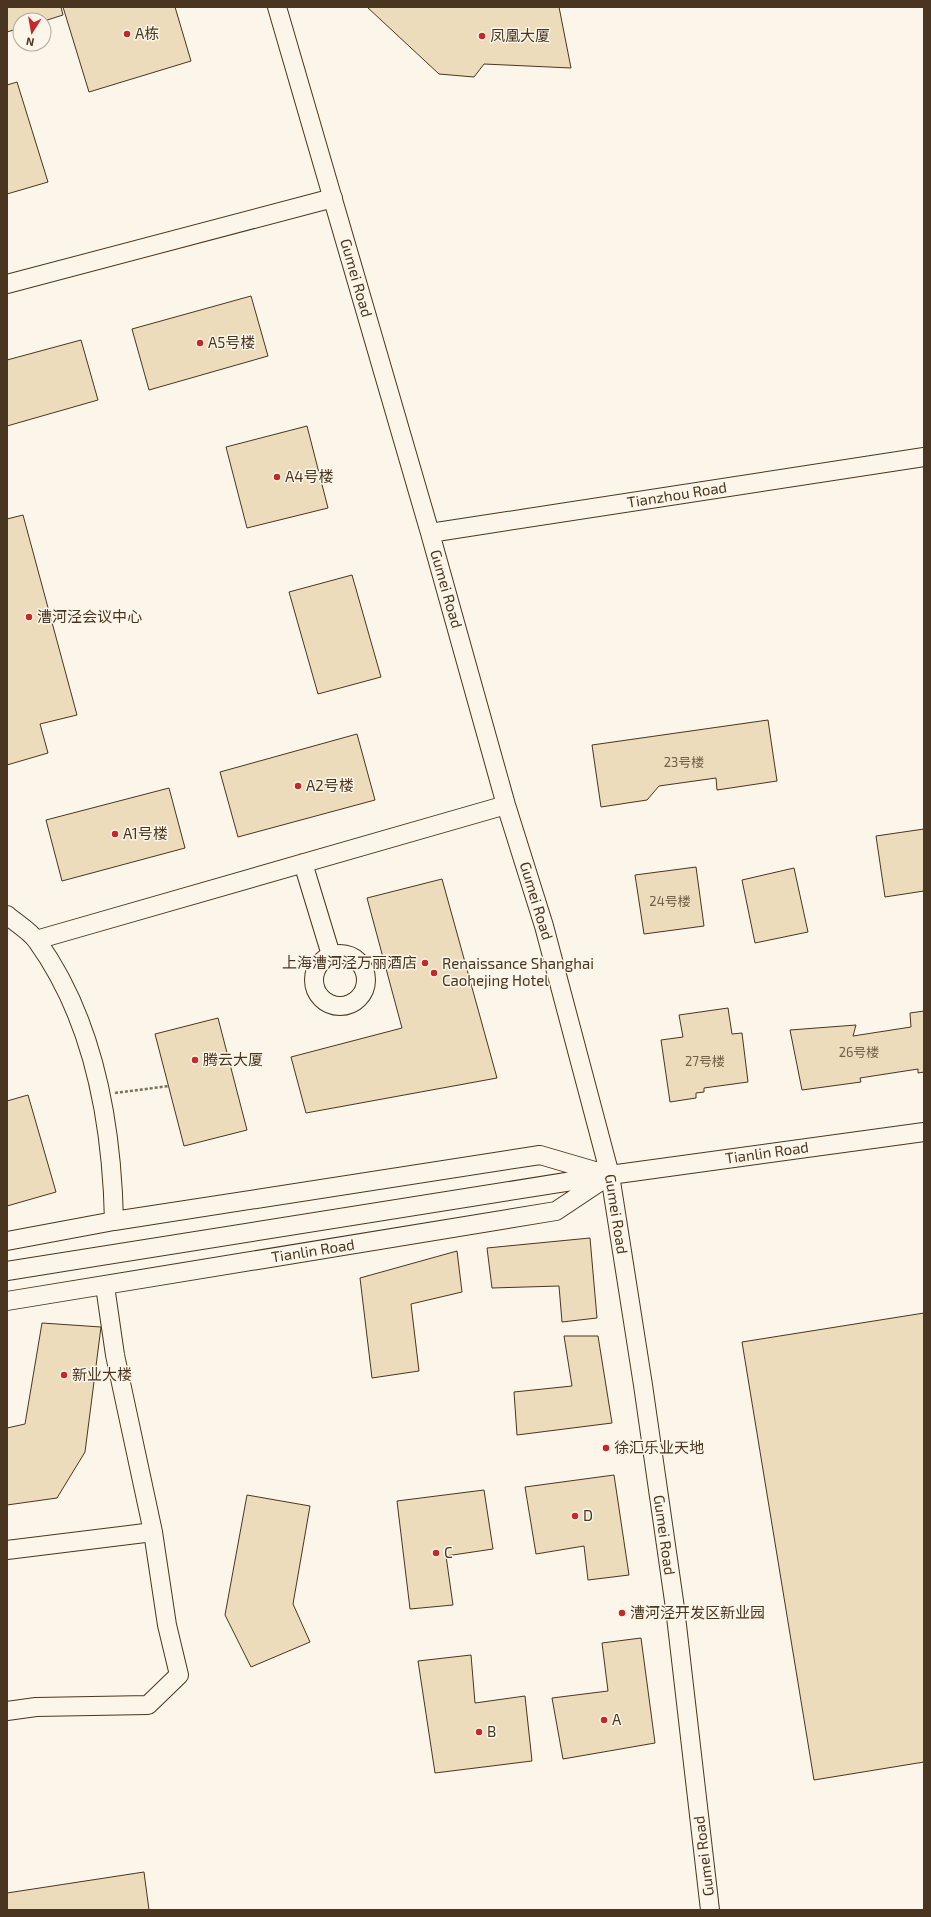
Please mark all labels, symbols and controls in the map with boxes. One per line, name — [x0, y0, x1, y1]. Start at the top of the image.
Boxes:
north arrow — [12, 12, 52, 52]
place label: A栋 — [135, 24, 159, 42]
place label: 凤凰大厦 — [490, 26, 550, 44]
marker: A栋 — [122, 29, 132, 39]
marker: 凤凰大厦 — [477, 31, 487, 41]
text: N — [25, 35, 35, 49]
street label: Gumei Road — [337, 236, 377, 319]
place label: A5号楼 — [208, 333, 255, 351]
marker: A5号楼 — [195, 338, 205, 348]
place label: A4号楼 — [285, 467, 334, 485]
marker: A4号楼 — [272, 472, 282, 482]
street label: Tianzhou Road — [626, 477, 728, 511]
street label: Gumei Road — [427, 547, 467, 630]
place label: 漕河泾会议中心 — [37, 607, 142, 625]
marker: 漕河泾会议中心 — [24, 612, 34, 622]
house number: 23号楼 — [664, 754, 704, 770]
place label: A2号楼 — [306, 776, 354, 794]
marker: A2号楼 — [293, 781, 303, 791]
place label: A1号楼 — [123, 824, 168, 842]
marker: A1号楼 — [110, 829, 120, 839]
street label: Gumei Road — [517, 859, 557, 942]
house number: 24号楼 — [649, 893, 691, 909]
place label: 上海漕河泾万丽酒店 — [282, 953, 417, 971]
place label: Renaissance Shanghai Caohejing Hotel — [442, 954, 594, 990]
marker: 上海漕河泾万丽酒店 — [420, 958, 430, 968]
marker: Renaissance Shanghai Caohejing Hotel — [429, 968, 439, 978]
house number: 26号楼 — [839, 1044, 879, 1060]
place label: 腾云大厦 — [203, 1050, 263, 1068]
house number: 27号楼 — [685, 1053, 725, 1069]
marker: 腾云大厦 — [190, 1055, 200, 1065]
street label: Tianlin Road — [724, 1137, 810, 1167]
street label: Gumei Road — [602, 1173, 632, 1255]
street label: Tianlin Road — [270, 1235, 356, 1265]
place label: 新业大楼 — [72, 1365, 132, 1383]
marker: 新业大楼 — [59, 1370, 69, 1380]
place label: 徐汇乐业天地 — [614, 1438, 704, 1456]
marker: 徐汇乐业天地 — [601, 1443, 611, 1453]
street label: Gumei Road — [650, 1494, 680, 1576]
place label: D — [583, 1506, 593, 1524]
marker: D — [570, 1511, 580, 1521]
place label: C — [444, 1543, 453, 1561]
marker: C — [431, 1548, 441, 1558]
place label: 漕河泾开发区新业园 — [630, 1603, 765, 1621]
marker: 漕河泾开发区新业园 — [617, 1608, 627, 1618]
place label: A — [612, 1710, 622, 1728]
marker: A — [599, 1715, 609, 1725]
place label: B — [487, 1722, 496, 1740]
marker: B — [474, 1727, 484, 1737]
street label: Gumei Road — [689, 1815, 717, 1897]

